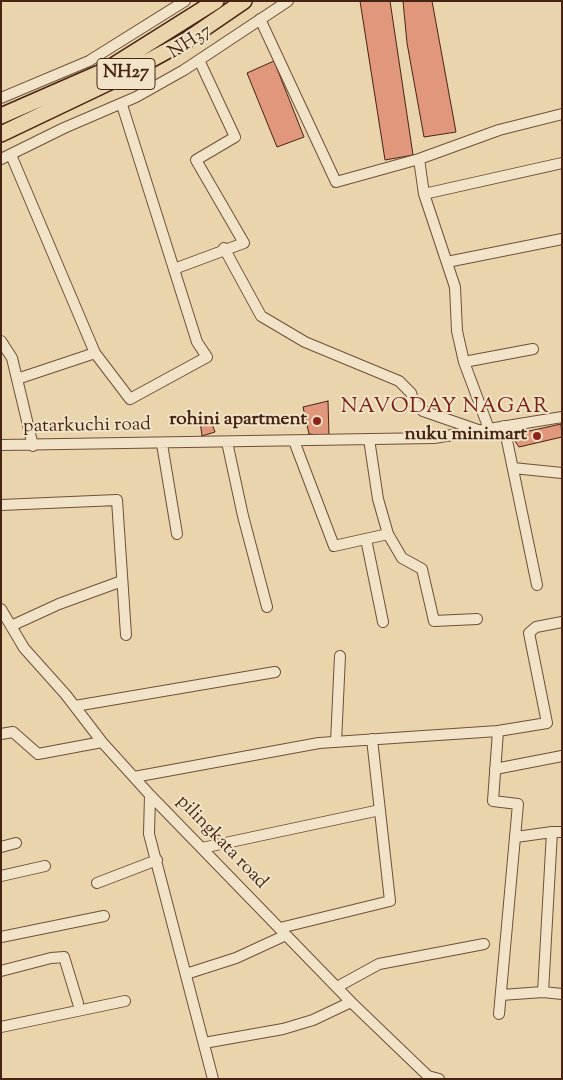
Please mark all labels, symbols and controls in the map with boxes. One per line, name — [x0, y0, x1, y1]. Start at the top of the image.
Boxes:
street label: NH37 — [165, 21, 217, 65]
road number: NH27 — [97, 59, 155, 90]
district label: NAVODAY NAGAR — [339, 395, 551, 421]
place label: rohini apartment — [169, 410, 307, 432]
street label: patarkuchi road — [23, 414, 151, 440]
marker: rohini apartment — [311, 415, 323, 427]
place label: nuku minimart — [404, 425, 527, 447]
marker: nuku minimart — [531, 430, 543, 442]
street label: pilingkata road — [170, 791, 272, 895]

